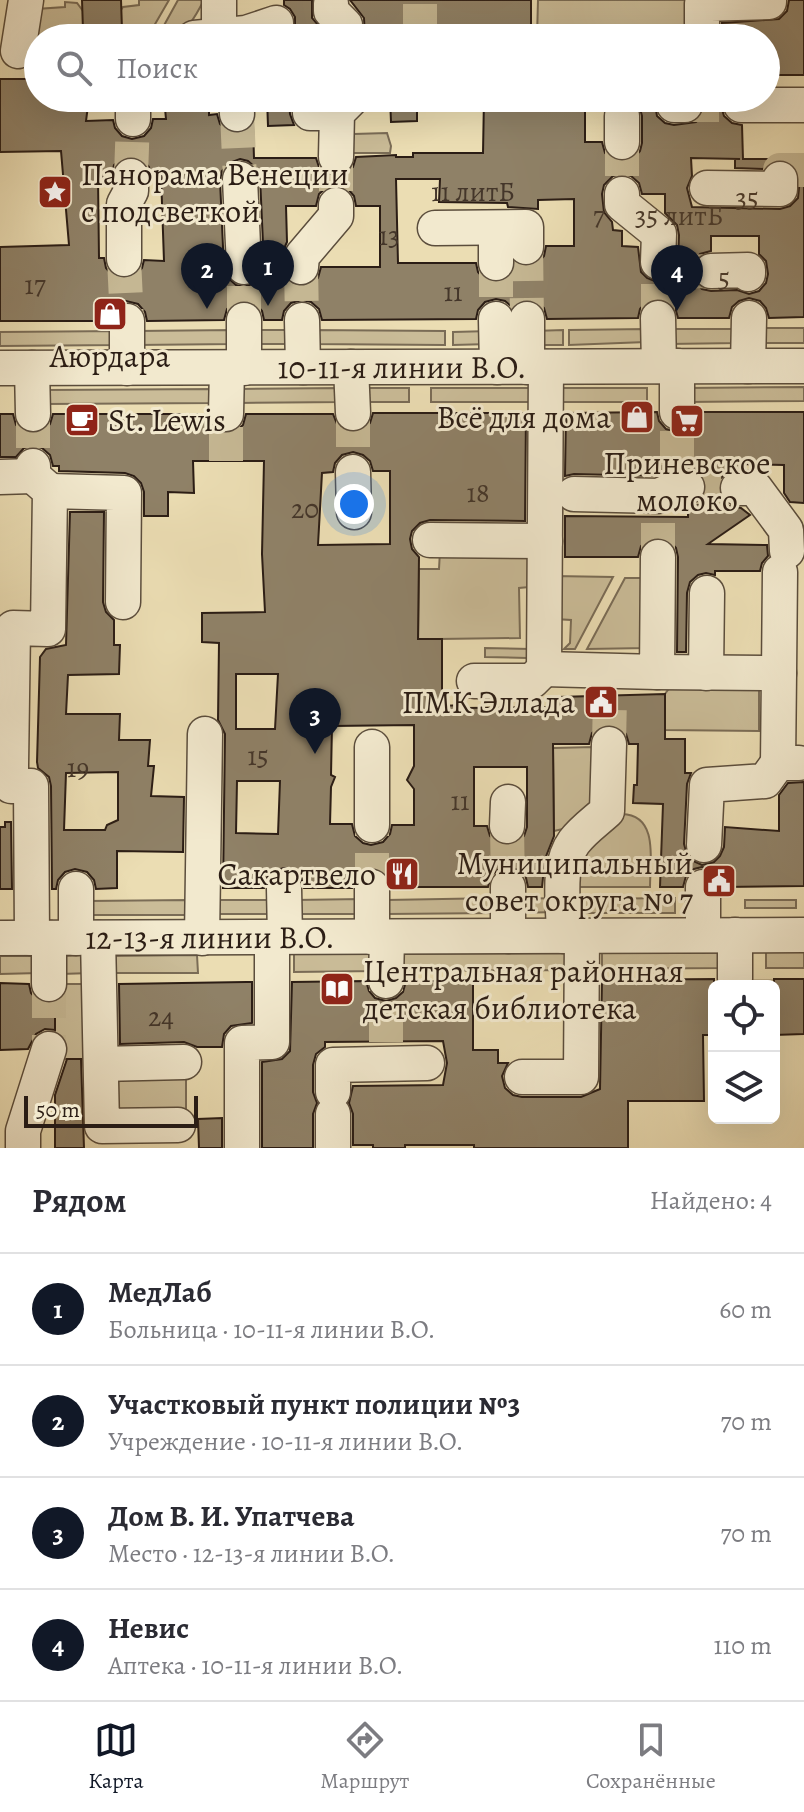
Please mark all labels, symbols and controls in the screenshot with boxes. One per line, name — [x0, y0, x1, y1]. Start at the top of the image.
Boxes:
search box — [24, 24, 780, 112]
icon: search — [52, 46, 96, 90]
text: Поиск — [116, 48, 198, 88]
place label: Панорама Венеции с подсветкой — [81, 152, 349, 233]
place icon: Панорама Венеции с подсветкой — [36, 173, 74, 211]
house number: 11 литБ — [431, 173, 515, 211]
house number: 35 — [735, 179, 759, 217]
house number: 7 — [593, 197, 605, 235]
house number: 35 литБ — [635, 197, 723, 235]
house number: 13 — [378, 217, 400, 255]
pin: 1 — [242, 240, 294, 306]
pin: 2 — [181, 243, 233, 309]
pin: 4 — [651, 245, 703, 311]
house number: 5 — [718, 259, 730, 297]
house number: 17 — [24, 266, 46, 304]
house number: 11 — [443, 273, 463, 311]
shop icon: Аюрдара — [91, 295, 129, 333]
place label: Аюрдара — [49, 334, 170, 378]
street label: 10-11-я линии В.О. — [277, 345, 527, 389]
place label: Всё для дома — [436, 395, 611, 439]
place label: St. Lewis — [108, 398, 226, 442]
shop icon: Всё для дома — [618, 398, 656, 436]
cafe icon: St. Lewis — [63, 401, 101, 439]
supermarket icon: Приневское молоко — [668, 402, 706, 440]
place label: Приневское молоко — [603, 441, 771, 522]
house number: 18 — [466, 474, 490, 512]
your location — [334, 484, 374, 524]
house number: 20 — [291, 490, 319, 528]
place label: ПМК Эллада — [402, 680, 575, 724]
public building icon: ПМК Эллада — [582, 683, 620, 721]
pin: 3 — [289, 688, 341, 754]
house number: 15 — [247, 737, 269, 775]
house number: 19 — [67, 749, 89, 787]
house number: 11 — [450, 782, 470, 820]
place label: Муниципальный совет округа № 7 — [457, 841, 694, 922]
place label: Сакартвело — [218, 852, 376, 896]
restaurant icon: Сакартвело — [383, 855, 421, 893]
public building icon: Муниципальный совет округа № 7 — [700, 862, 738, 900]
street label: 12-13-я линии В.О. — [85, 915, 335, 960]
place label: Центральная районная детская библиотека — [362, 949, 684, 1030]
library icon: Центральная районная детская библиотека — [318, 970, 356, 1008]
map controls — [708, 980, 780, 1124]
button: locate — [708, 980, 780, 1052]
house number: 24 — [148, 998, 174, 1036]
button: layers — [708, 1052, 780, 1124]
scale bar — [24, 1092, 198, 1128]
text: 50 m — [36, 1095, 80, 1125]
text: Рядом — [32, 1177, 126, 1224]
text: Найдено: 4 — [650, 1183, 772, 1218]
text: МедЛаб — [108, 1272, 212, 1312]
text: 1 — [53, 1292, 63, 1327]
text: 60 m — [719, 1292, 772, 1327]
text: Больница · 10-11-я линии В.О. — [108, 1312, 435, 1347]
text: Участковый пункт полиции №3 — [108, 1384, 520, 1424]
text: 2 — [52, 1404, 64, 1439]
text: 70 m — [720, 1404, 772, 1439]
text: Учреждение · 10-11-я линии В.О. — [108, 1424, 463, 1459]
text: Дом В. И. Упатчева — [108, 1496, 354, 1536]
text: 3 — [52, 1516, 64, 1551]
text: 70 m — [720, 1516, 772, 1551]
text: Место · 12-13-я линии В.О. — [108, 1536, 395, 1571]
text: Невис — [108, 1608, 189, 1648]
text: 4 — [52, 1628, 64, 1663]
text: 110 m — [714, 1628, 772, 1663]
text: Аптека · 10-11-я линии В.О. — [108, 1648, 403, 1683]
tab: Карта — [88, 1718, 144, 1796]
tab: Маршрут — [320, 1718, 409, 1796]
tab: Сохранённые — [586, 1718, 716, 1796]

